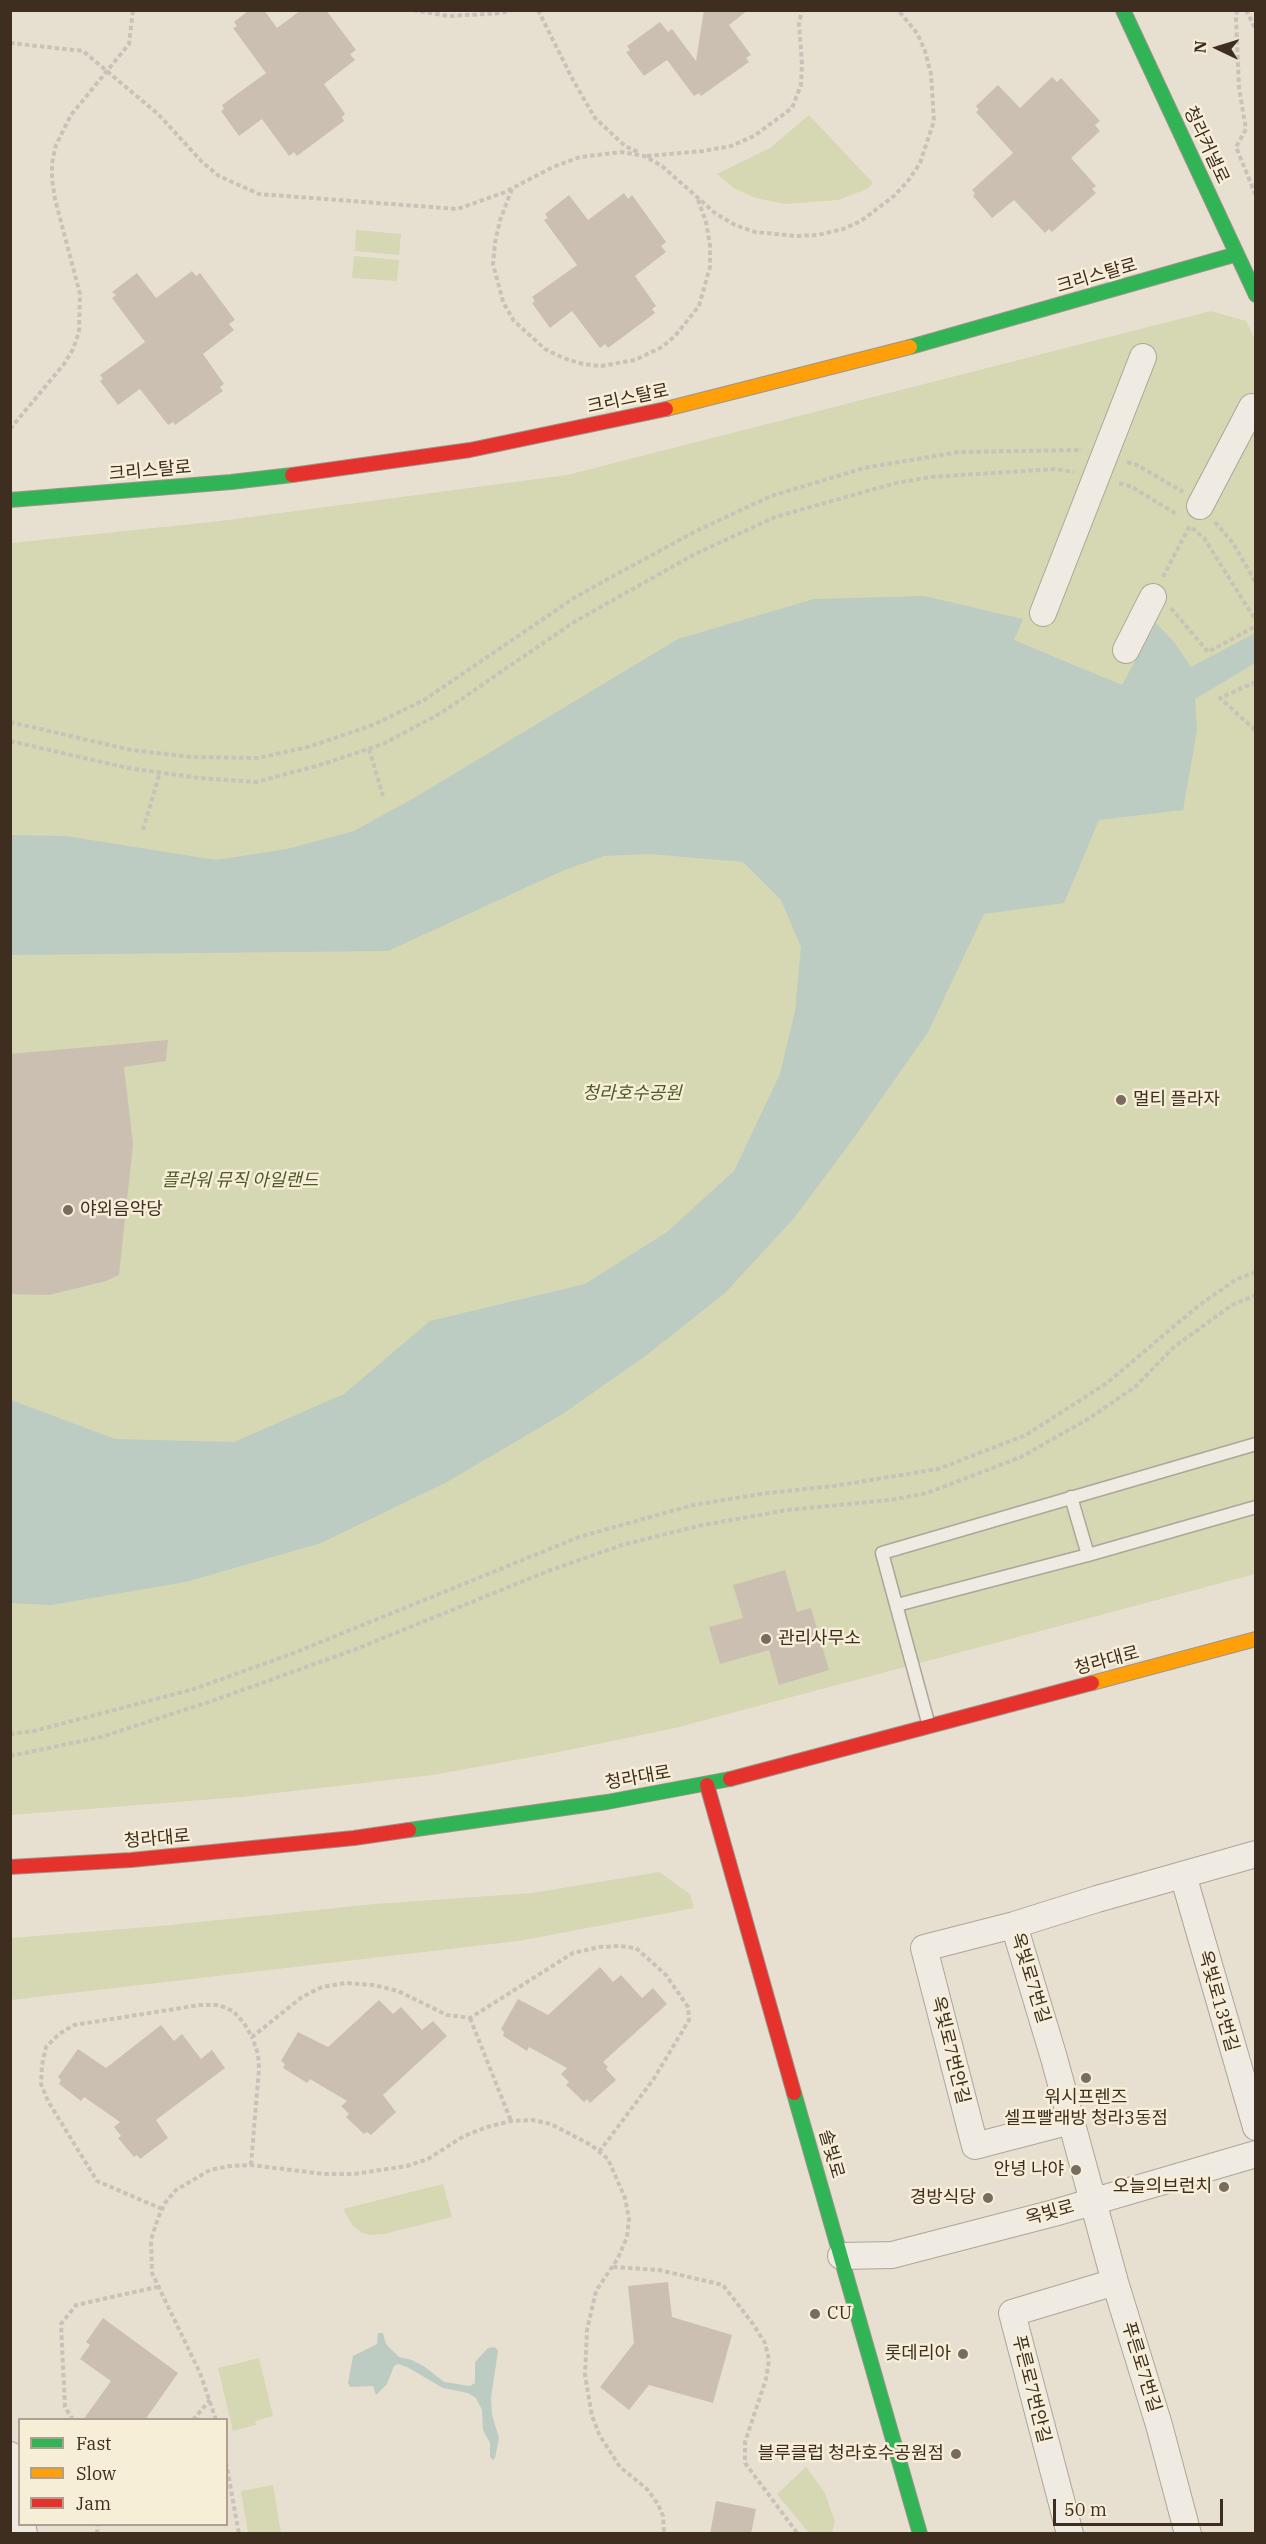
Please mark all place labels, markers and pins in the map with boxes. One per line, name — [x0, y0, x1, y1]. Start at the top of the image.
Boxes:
place label: 멀티 플라자 — [1133, 1089, 1220, 1111]
marker: 멀티 플라자 — [1114, 1093, 1128, 1107]
place label: 야외음악당 — [80, 1199, 163, 1221]
marker: 야외음악당 — [61, 1203, 75, 1217]
place label: 관리사무소 — [778, 1628, 861, 1650]
marker: 관리사무소 — [759, 1632, 773, 1646]
marker: 워시프렌즈 셀프빨래방 청라3동점 — [1079, 2071, 1093, 2085]
place label: 워시프렌즈 셀프빨래방 청라3동점 — [1004, 2087, 1168, 2130]
place label: 안녕 나야 — [994, 2159, 1064, 2181]
marker: 안녕 나야 — [1069, 2163, 1083, 2177]
place label: 오늘의브런치 — [1113, 2176, 1212, 2198]
marker: 오늘의브런치 — [1217, 2180, 1231, 2194]
place label: 경방식당 — [910, 2187, 976, 2209]
marker: 경방식당 — [981, 2191, 995, 2205]
place label: CU — [827, 2303, 852, 2325]
marker: CU — [808, 2307, 822, 2321]
place label: 롯데리아 — [885, 2343, 951, 2365]
marker: 롯데리아 — [956, 2347, 970, 2361]
place label: 블루클럽 청라호수공원점 — [758, 2443, 944, 2465]
marker: 블루클럽 청라호수공원점 — [949, 2447, 963, 2461]

